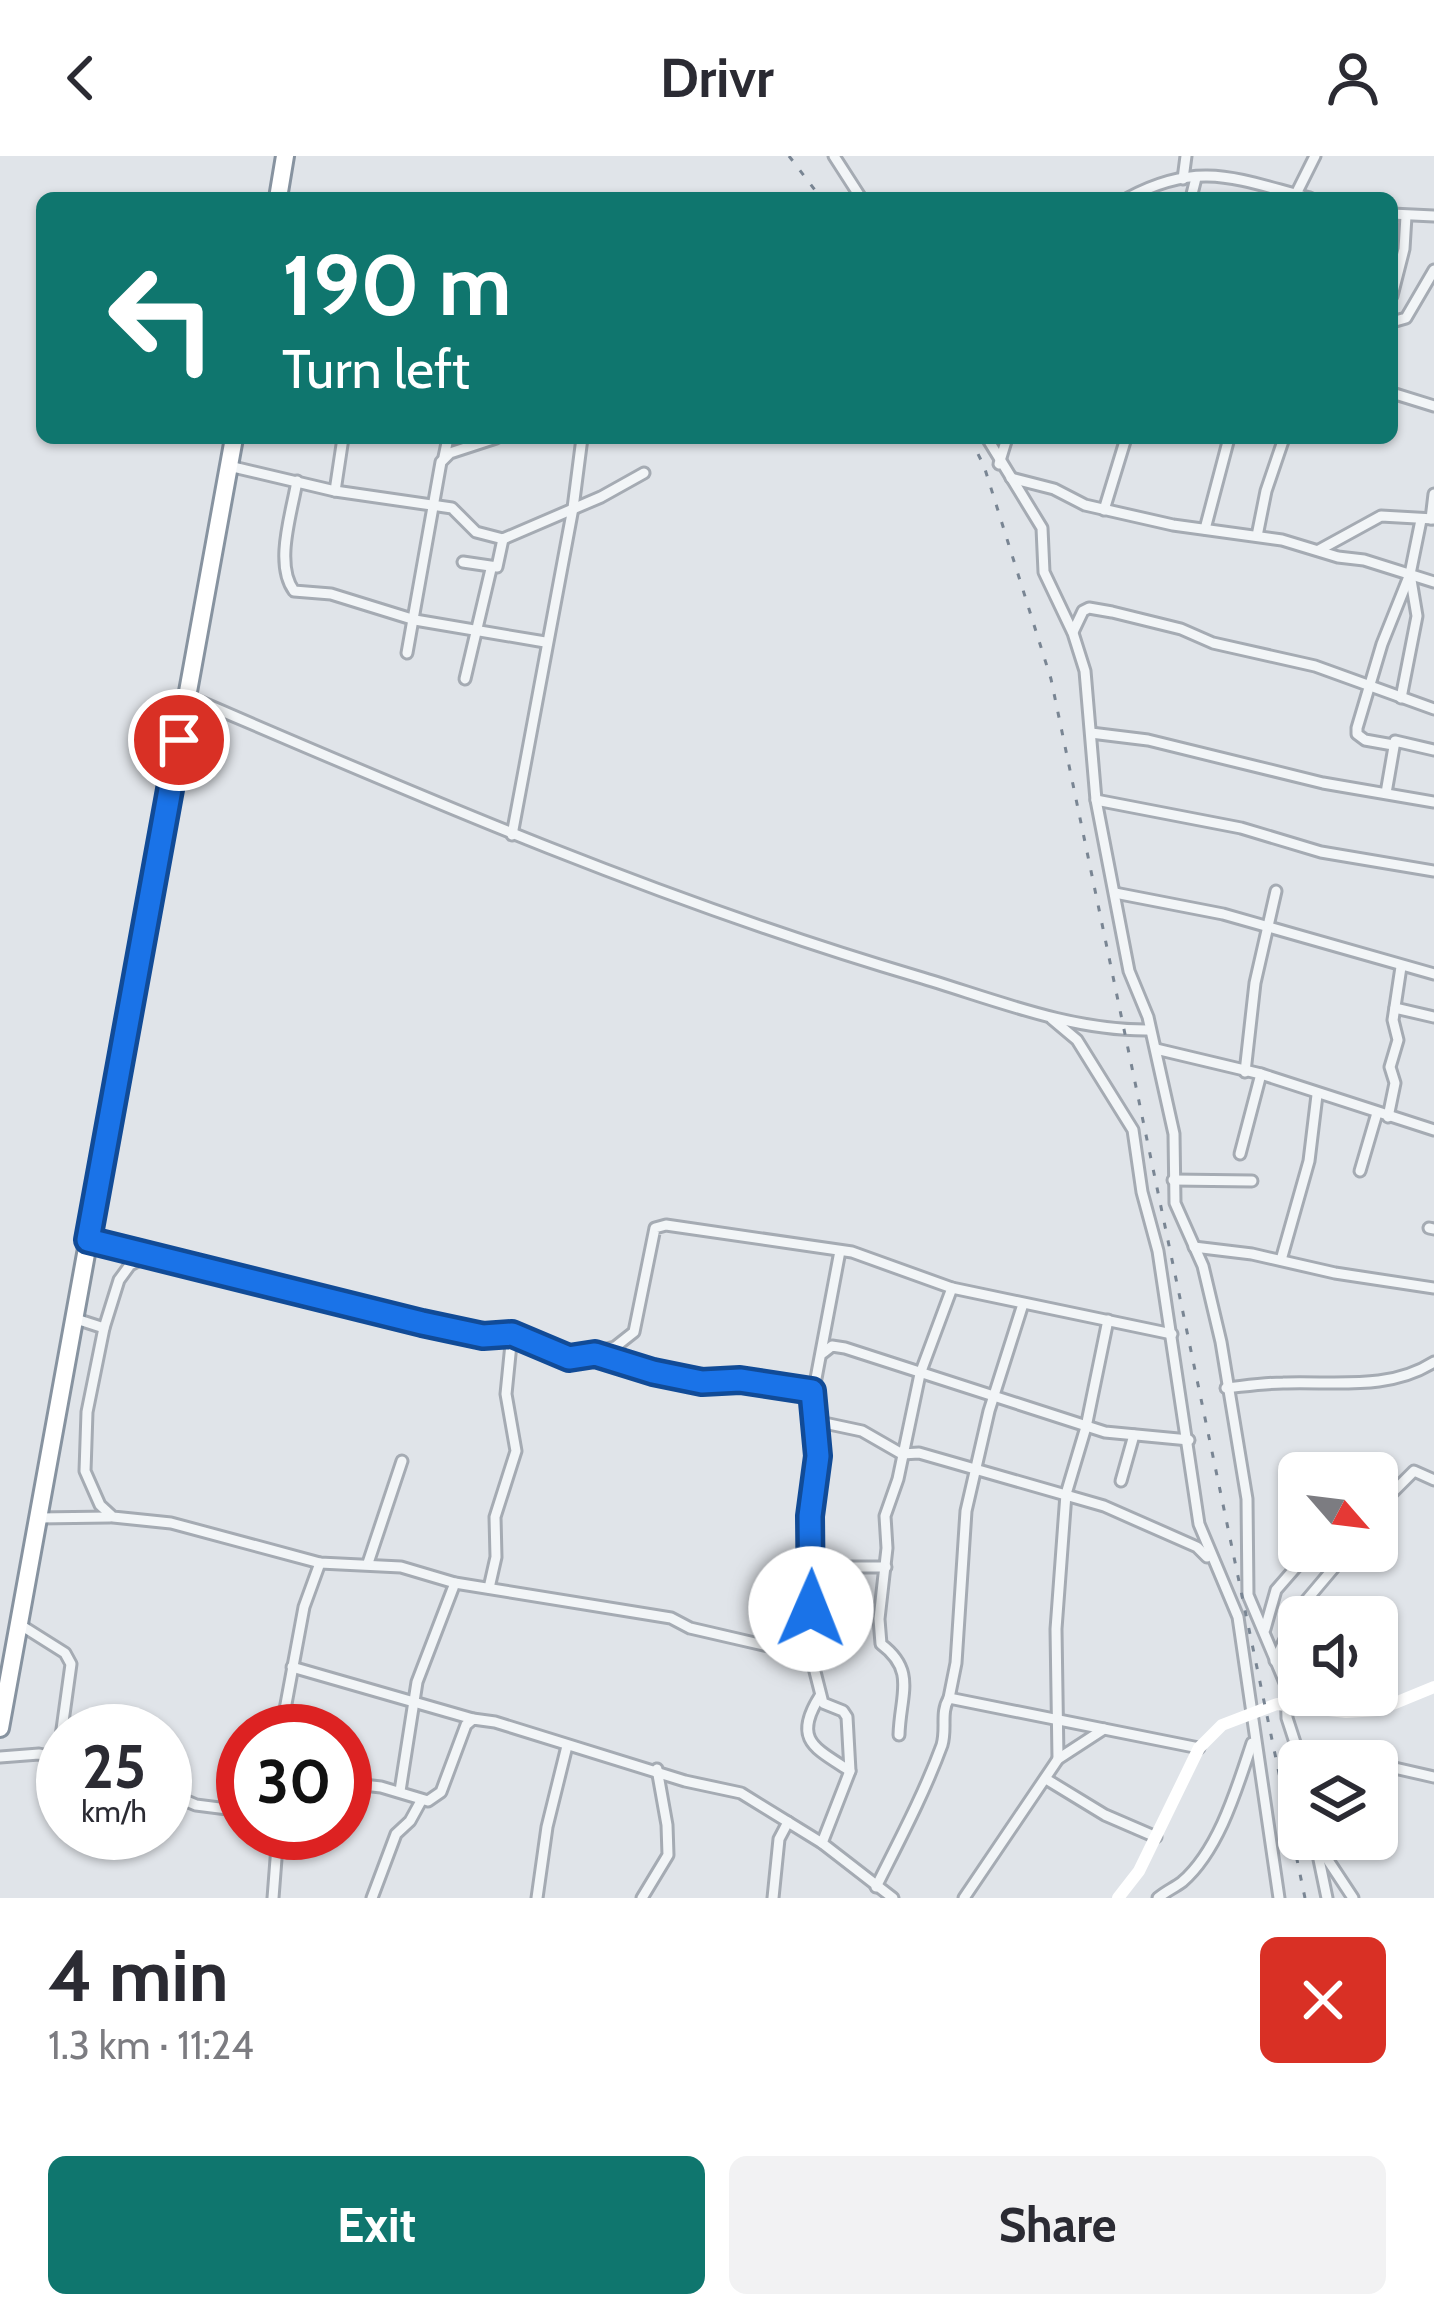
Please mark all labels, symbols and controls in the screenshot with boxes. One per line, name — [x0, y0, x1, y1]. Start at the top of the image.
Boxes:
icon: back — [48, 45, 114, 111]
text: Drivr — [660, 45, 774, 111]
icon: person — [1320, 45, 1386, 111]
text: 190 m — [282, 234, 511, 336]
icon: left — [84, 240, 240, 396]
text: Turn left — [282, 336, 470, 402]
pin — [128, 689, 230, 791]
icon: arrive — [146, 707, 212, 773]
north arrow — [1278, 1452, 1398, 1572]
map controls — [1278, 1452, 1398, 1860]
position arrow — [748, 1546, 874, 1672]
button: sound — [1278, 1596, 1398, 1716]
speed limit sign: 30 — [216, 1704, 372, 1860]
text: 25 — [82, 1730, 146, 1803]
button: layers — [1278, 1740, 1398, 1860]
text: km/h — [81, 1793, 147, 1830]
text: 4 min — [48, 1932, 229, 2019]
button: close — [1260, 1937, 1386, 2063]
text: 1.3 km · 11:24 — [48, 2021, 254, 2069]
button: Exit — [48, 2156, 705, 2294]
button: Share — [729, 2156, 1386, 2294]

